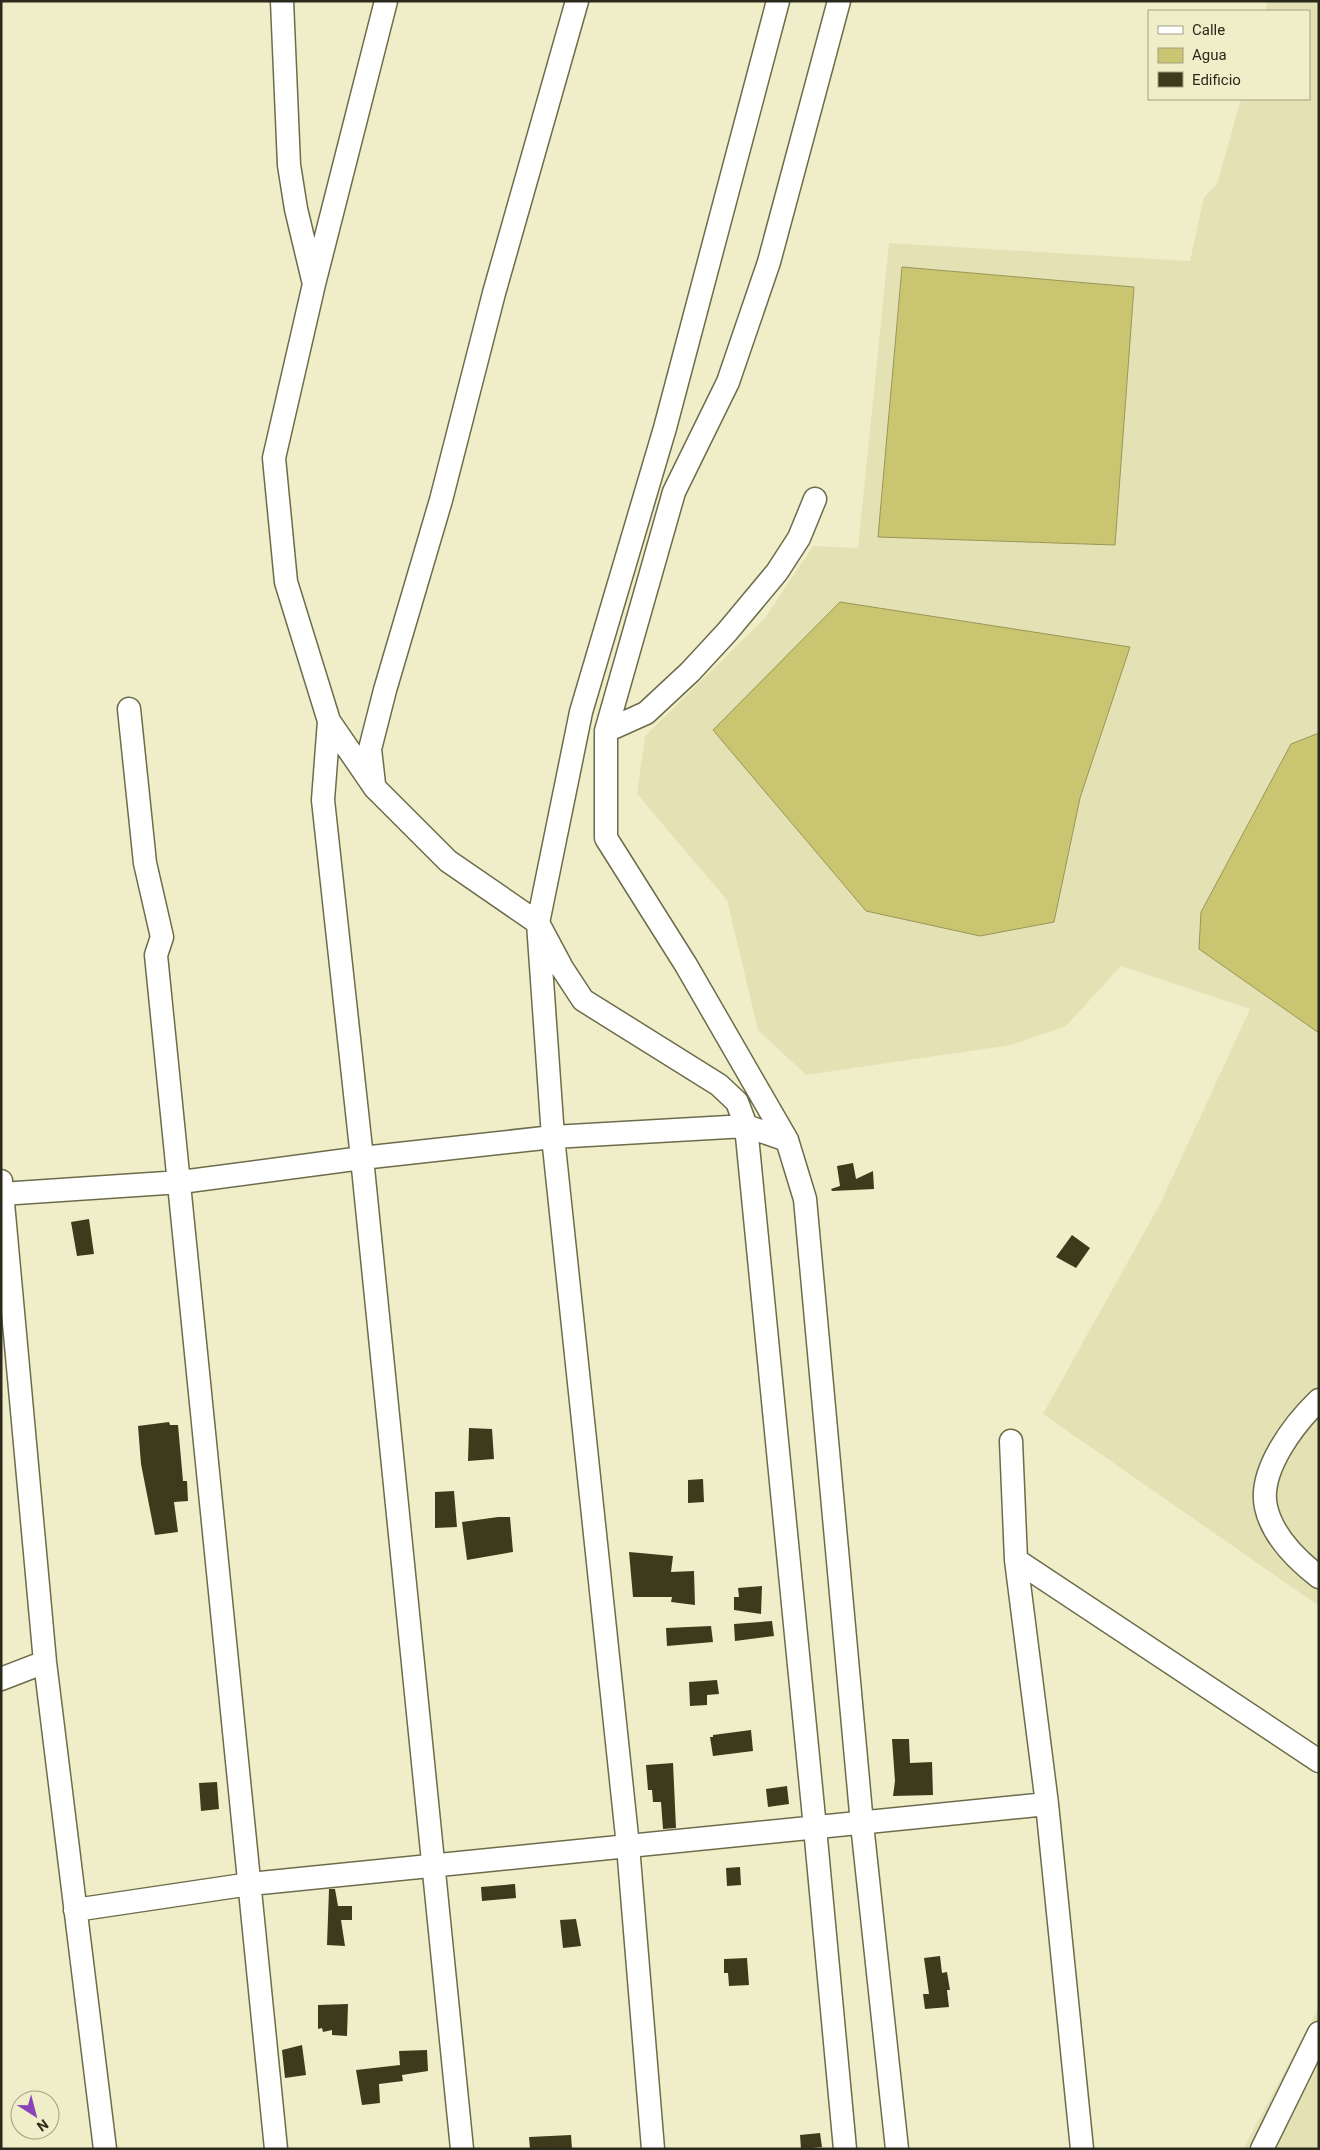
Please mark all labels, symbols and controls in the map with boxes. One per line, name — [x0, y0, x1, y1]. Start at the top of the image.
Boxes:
legend — [1148, 10, 1310, 100]
text: Calle — [1192, 21, 1225, 39]
text: Agua — [1192, 46, 1227, 64]
text: Edificio — [1192, 71, 1241, 89]
north arrow — [10, 2090, 60, 2140]
text: N — [34, 2116, 51, 2135]

